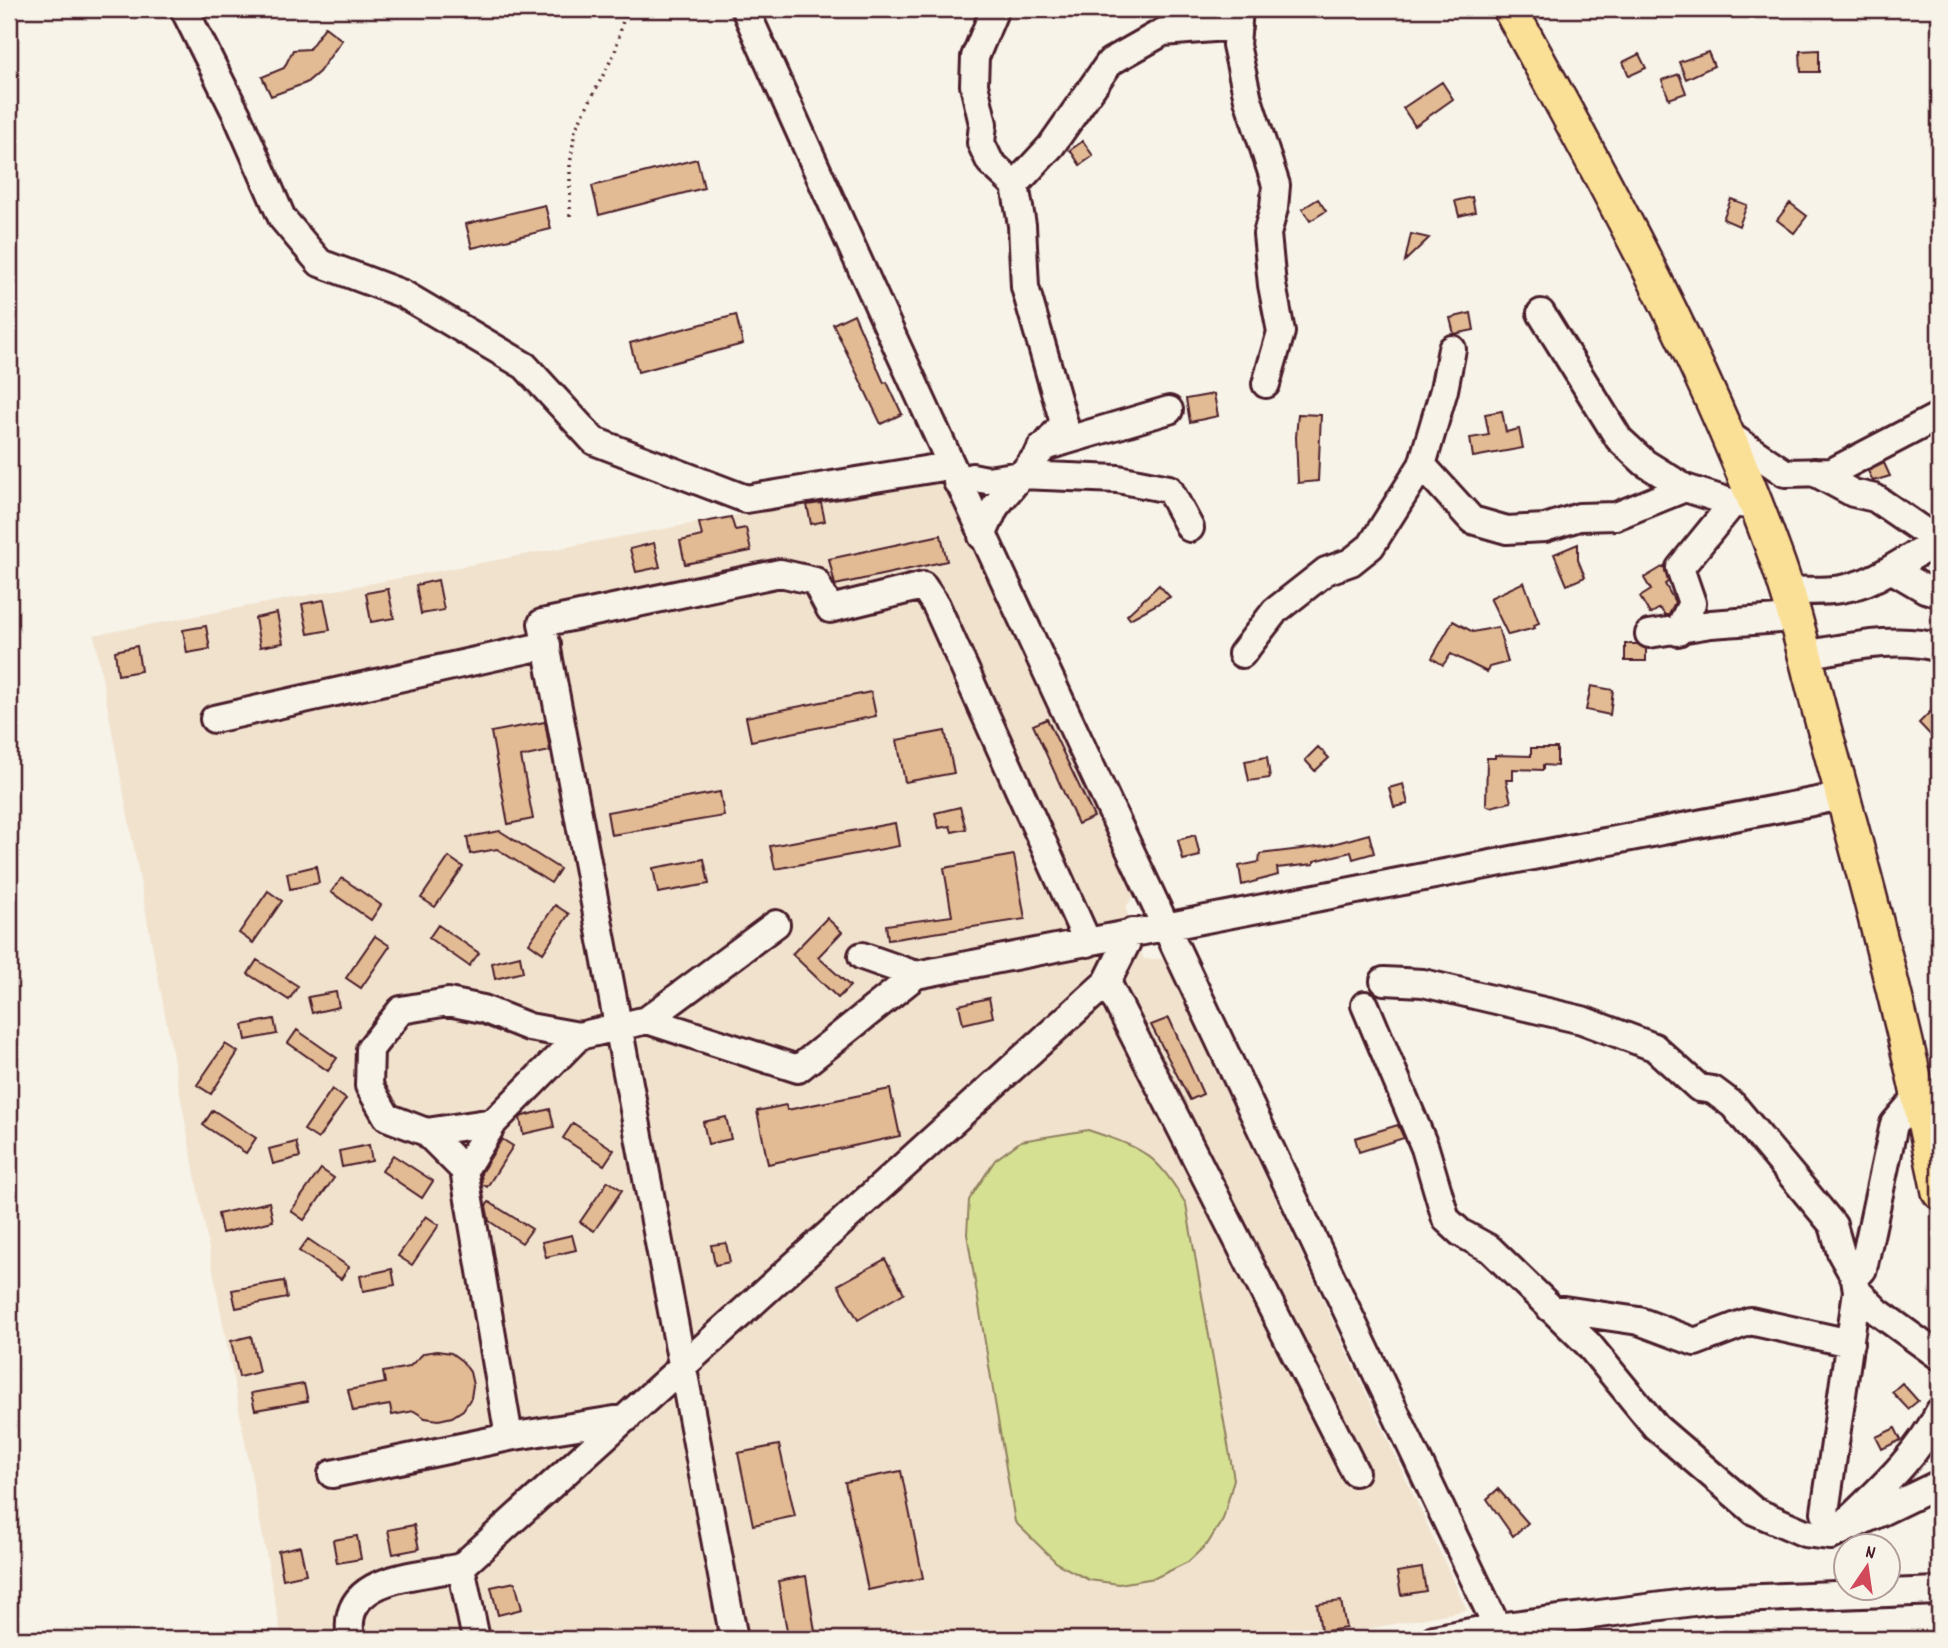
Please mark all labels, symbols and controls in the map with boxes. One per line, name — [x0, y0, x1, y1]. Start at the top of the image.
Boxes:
north arrow — [1832, 1532, 1902, 1602]
text: N — [1862, 1540, 1878, 1568]

